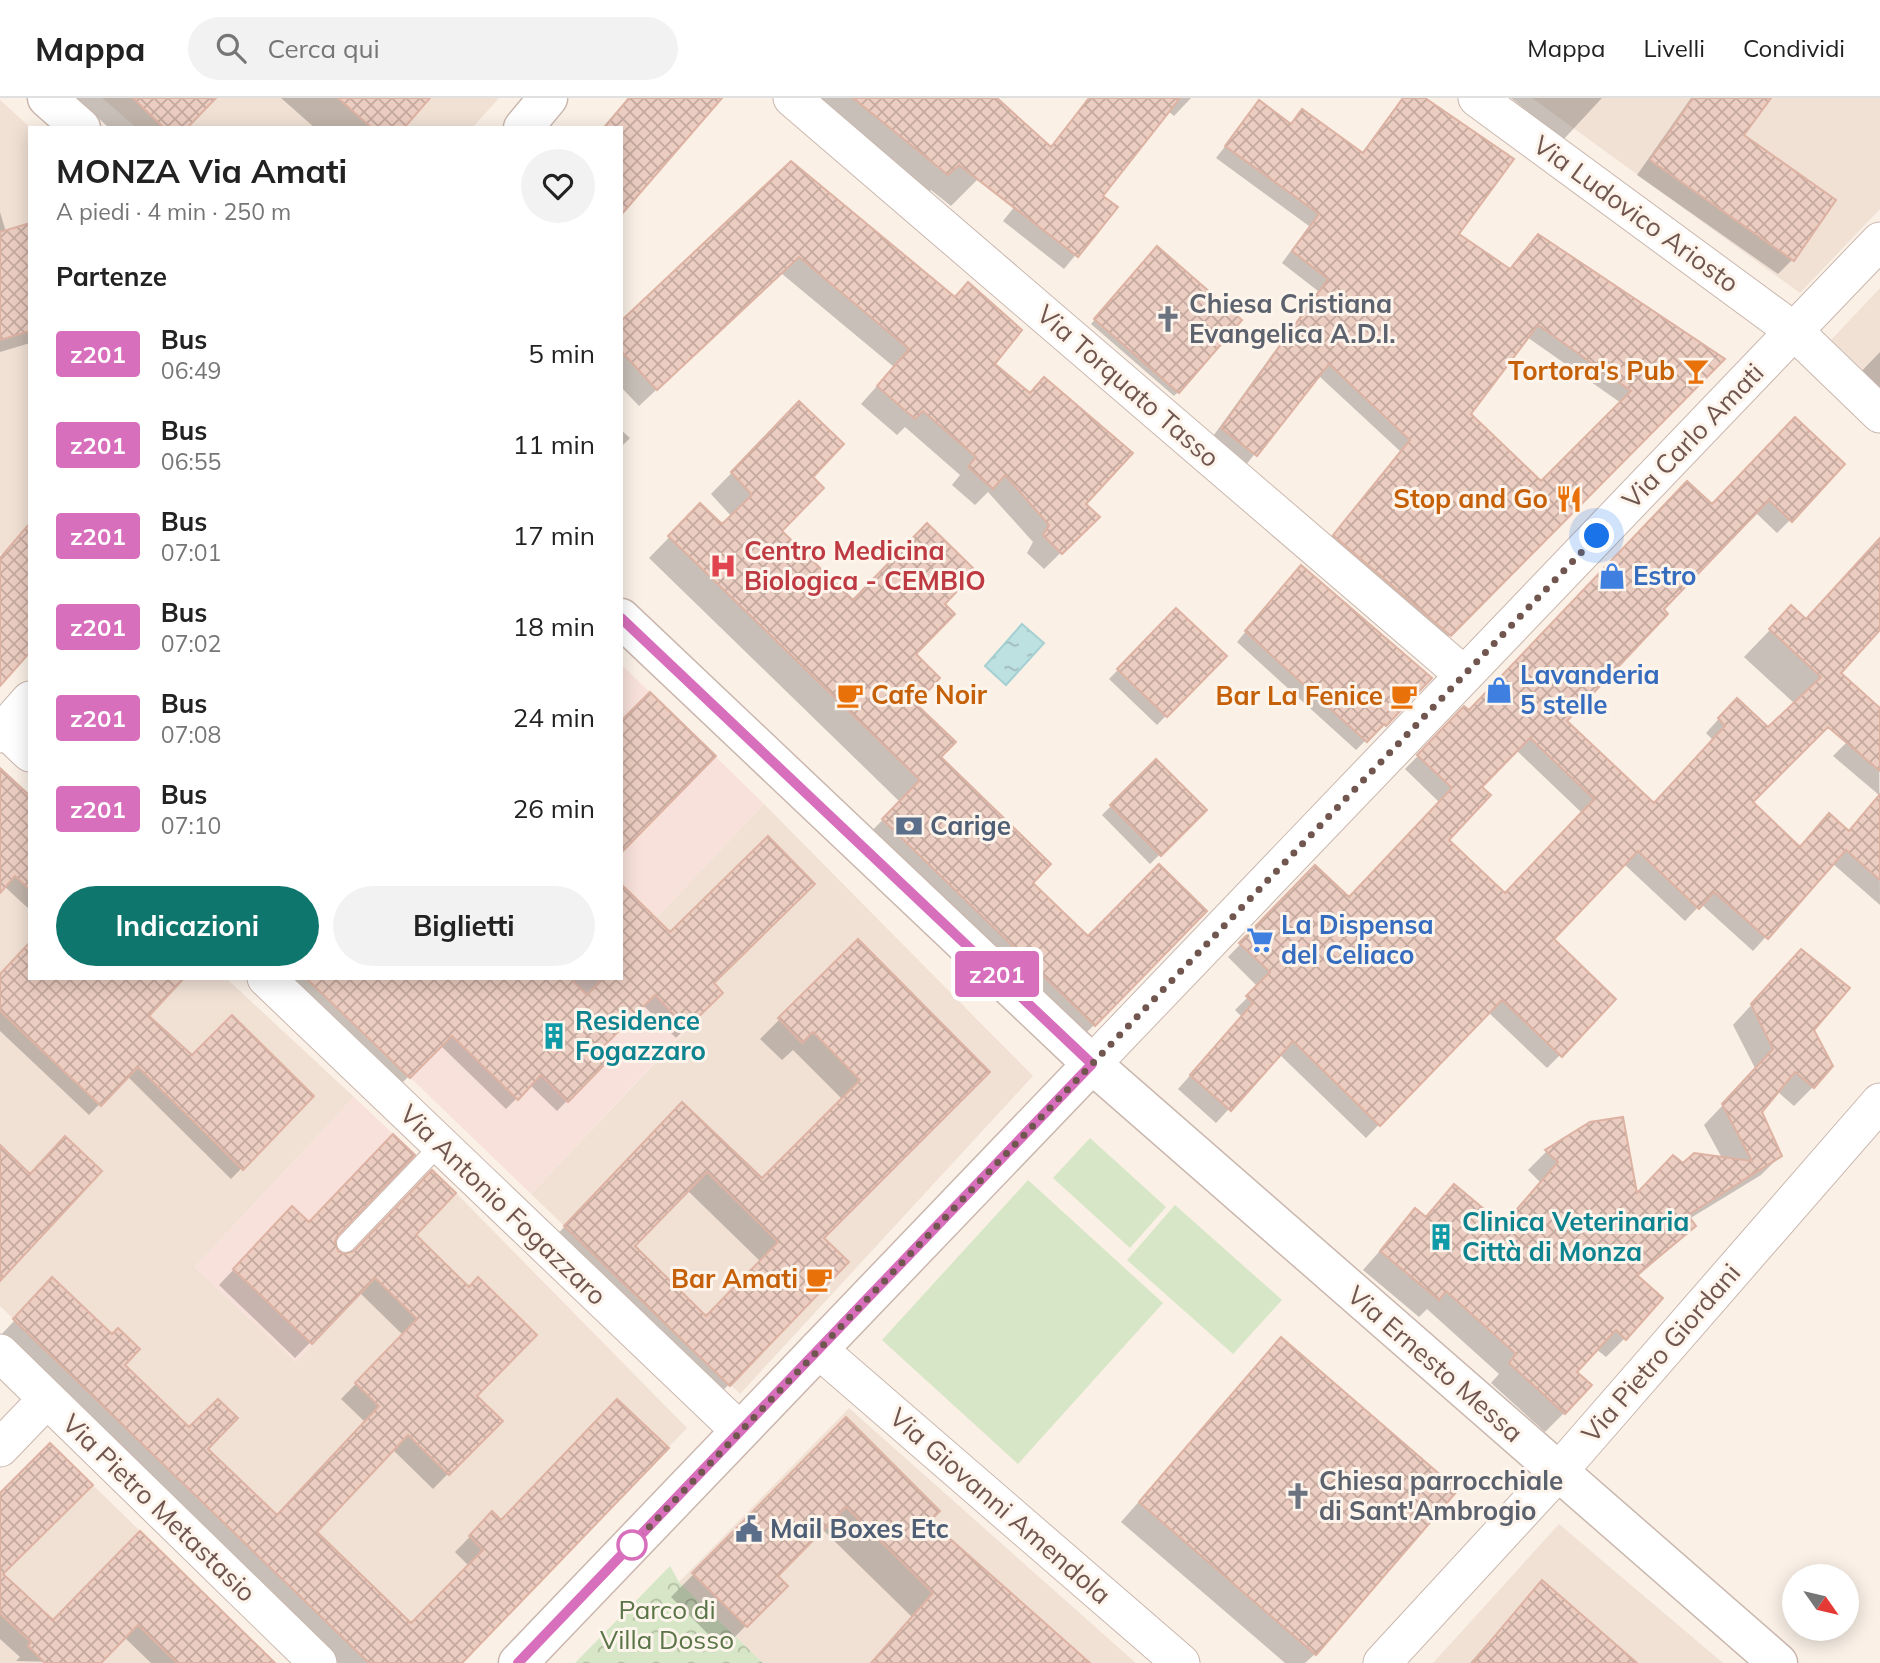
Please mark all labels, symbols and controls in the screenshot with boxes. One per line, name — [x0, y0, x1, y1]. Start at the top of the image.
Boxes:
search box — [188, 17, 678, 80]
text: Mappa — [35, 28, 146, 69]
icon: search — [212, 29, 250, 67]
text: Cerca qui — [268, 32, 380, 65]
text: Mappa — [1527, 33, 1605, 63]
text: Livelli — [1643, 33, 1705, 63]
text: Condividi — [1743, 33, 1845, 63]
street label: Via Ludovico Ariosto — [1527, 128, 1746, 299]
button: heart — [521, 149, 595, 223]
text: MONZA Via Amati — [56, 150, 347, 191]
text: A piedi · 4 min · 250 m — [56, 197, 291, 226]
text: Partenze — [56, 260, 167, 293]
place label: Chiesa Cristiana Evangelica A.D.I. — [1189, 287, 1396, 350]
street label: Via Torquato Tasso — [1030, 297, 1226, 474]
church icon: Chiesa Cristiana Evangelica A.D.I. — [1153, 304, 1183, 334]
text: Bus — [161, 323, 207, 356]
text: 5 min — [528, 337, 595, 370]
text: z201 — [70, 339, 126, 369]
place label: Tortora's Pub — [1508, 354, 1675, 387]
text: 06:49 — [161, 356, 221, 385]
street label: Via Carlo Amati — [1615, 356, 1770, 515]
bar icon: Tortora's Pub — [1681, 356, 1711, 386]
text: Bus — [161, 414, 207, 447]
text: 11 min — [513, 428, 595, 461]
text: z201 — [70, 430, 126, 460]
text: 06:55 — [161, 447, 221, 476]
place label: Stop and Go — [1393, 482, 1548, 515]
restaurant icon: Stop and Go — [1554, 484, 1584, 514]
text: Bus — [161, 505, 207, 538]
your location — [1579, 518, 1614, 553]
text: 17 min — [513, 519, 595, 552]
text: z201 — [70, 521, 126, 551]
place label: Centro Medicina Biologica - CEMBIO — [744, 534, 986, 597]
text: 07:01 — [161, 538, 221, 567]
hospital icon: Centro Medicina Biologica - CEMBIO — [708, 551, 738, 581]
place label: Estro — [1633, 559, 1697, 592]
shop icon: Estro — [1597, 561, 1627, 591]
text: Bus — [161, 596, 207, 629]
text: 18 min — [513, 610, 595, 643]
text: z201 — [70, 612, 126, 642]
text: 07:02 — [161, 629, 221, 658]
place label: Lavanderia 5 stelle — [1520, 658, 1660, 721]
shop icon: Lavanderia 5 stelle — [1484, 675, 1514, 705]
place label: Cafe Noir — [871, 678, 988, 711]
place label: Bar La Fenice — [1216, 679, 1383, 712]
cafe icon: Cafe Noir — [835, 680, 865, 710]
cafe icon: Bar La Fenice — [1389, 681, 1419, 711]
text: Bus — [161, 687, 207, 720]
text: 24 min — [513, 701, 595, 734]
text: z201 — [70, 703, 126, 733]
text: 07:08 — [161, 720, 221, 749]
text: Bus — [161, 778, 207, 811]
text: 26 min — [513, 792, 595, 825]
text: z201 — [70, 794, 126, 824]
place label: Carige — [930, 809, 1011, 842]
text: 07:10 — [161, 811, 221, 840]
bank icon: Carige — [894, 811, 924, 841]
button: Indicazioni — [56, 886, 319, 966]
button: Biglietti — [333, 886, 595, 966]
place label: La Dispensa del Celiaco — [1281, 908, 1434, 971]
supermarket icon: La Dispensa del Celiaco — [1245, 925, 1275, 955]
line badge: z201 — [948, 951, 1046, 997]
text: z201 — [969, 959, 1025, 989]
place label: Residence Fogazzaro — [575, 1004, 706, 1067]
building icon: Residence Fogazzaro — [539, 1021, 569, 1051]
street label: Via Antonio Fogazzaro — [393, 1097, 614, 1312]
place label: Clinica Veterinaria Città di Monza — [1462, 1205, 1689, 1268]
building icon: Clinica Veterinaria Città di Monza — [1426, 1222, 1456, 1252]
street label: Via Pietro Giordani — [1574, 1257, 1747, 1449]
place label: Bar Amati — [671, 1262, 798, 1295]
cafe icon: Bar Amati — [804, 1264, 834, 1294]
street label: Via Ernesto Messa — [1341, 1278, 1530, 1449]
street label: Via Giovanni Amendola — [883, 1400, 1118, 1611]
street label: Via Pietro Metastasio — [56, 1407, 263, 1609]
place label: Chiesa parrocchiale di Sant'Ambrogio — [1319, 1464, 1563, 1527]
church icon: Chiesa parrocchiale di Sant'Ambrogio — [1283, 1481, 1313, 1511]
place label: Mail Boxes Etc — [770, 1512, 949, 1545]
public building icon: Mail Boxes Etc — [734, 1514, 764, 1544]
unlabelled marker — [617, 1530, 647, 1560]
north arrow — [1782, 1564, 1858, 1642]
map controls — [1782, 1564, 1859, 1641]
park label: Parco di Villa Dosso — [600, 1593, 734, 1656]

